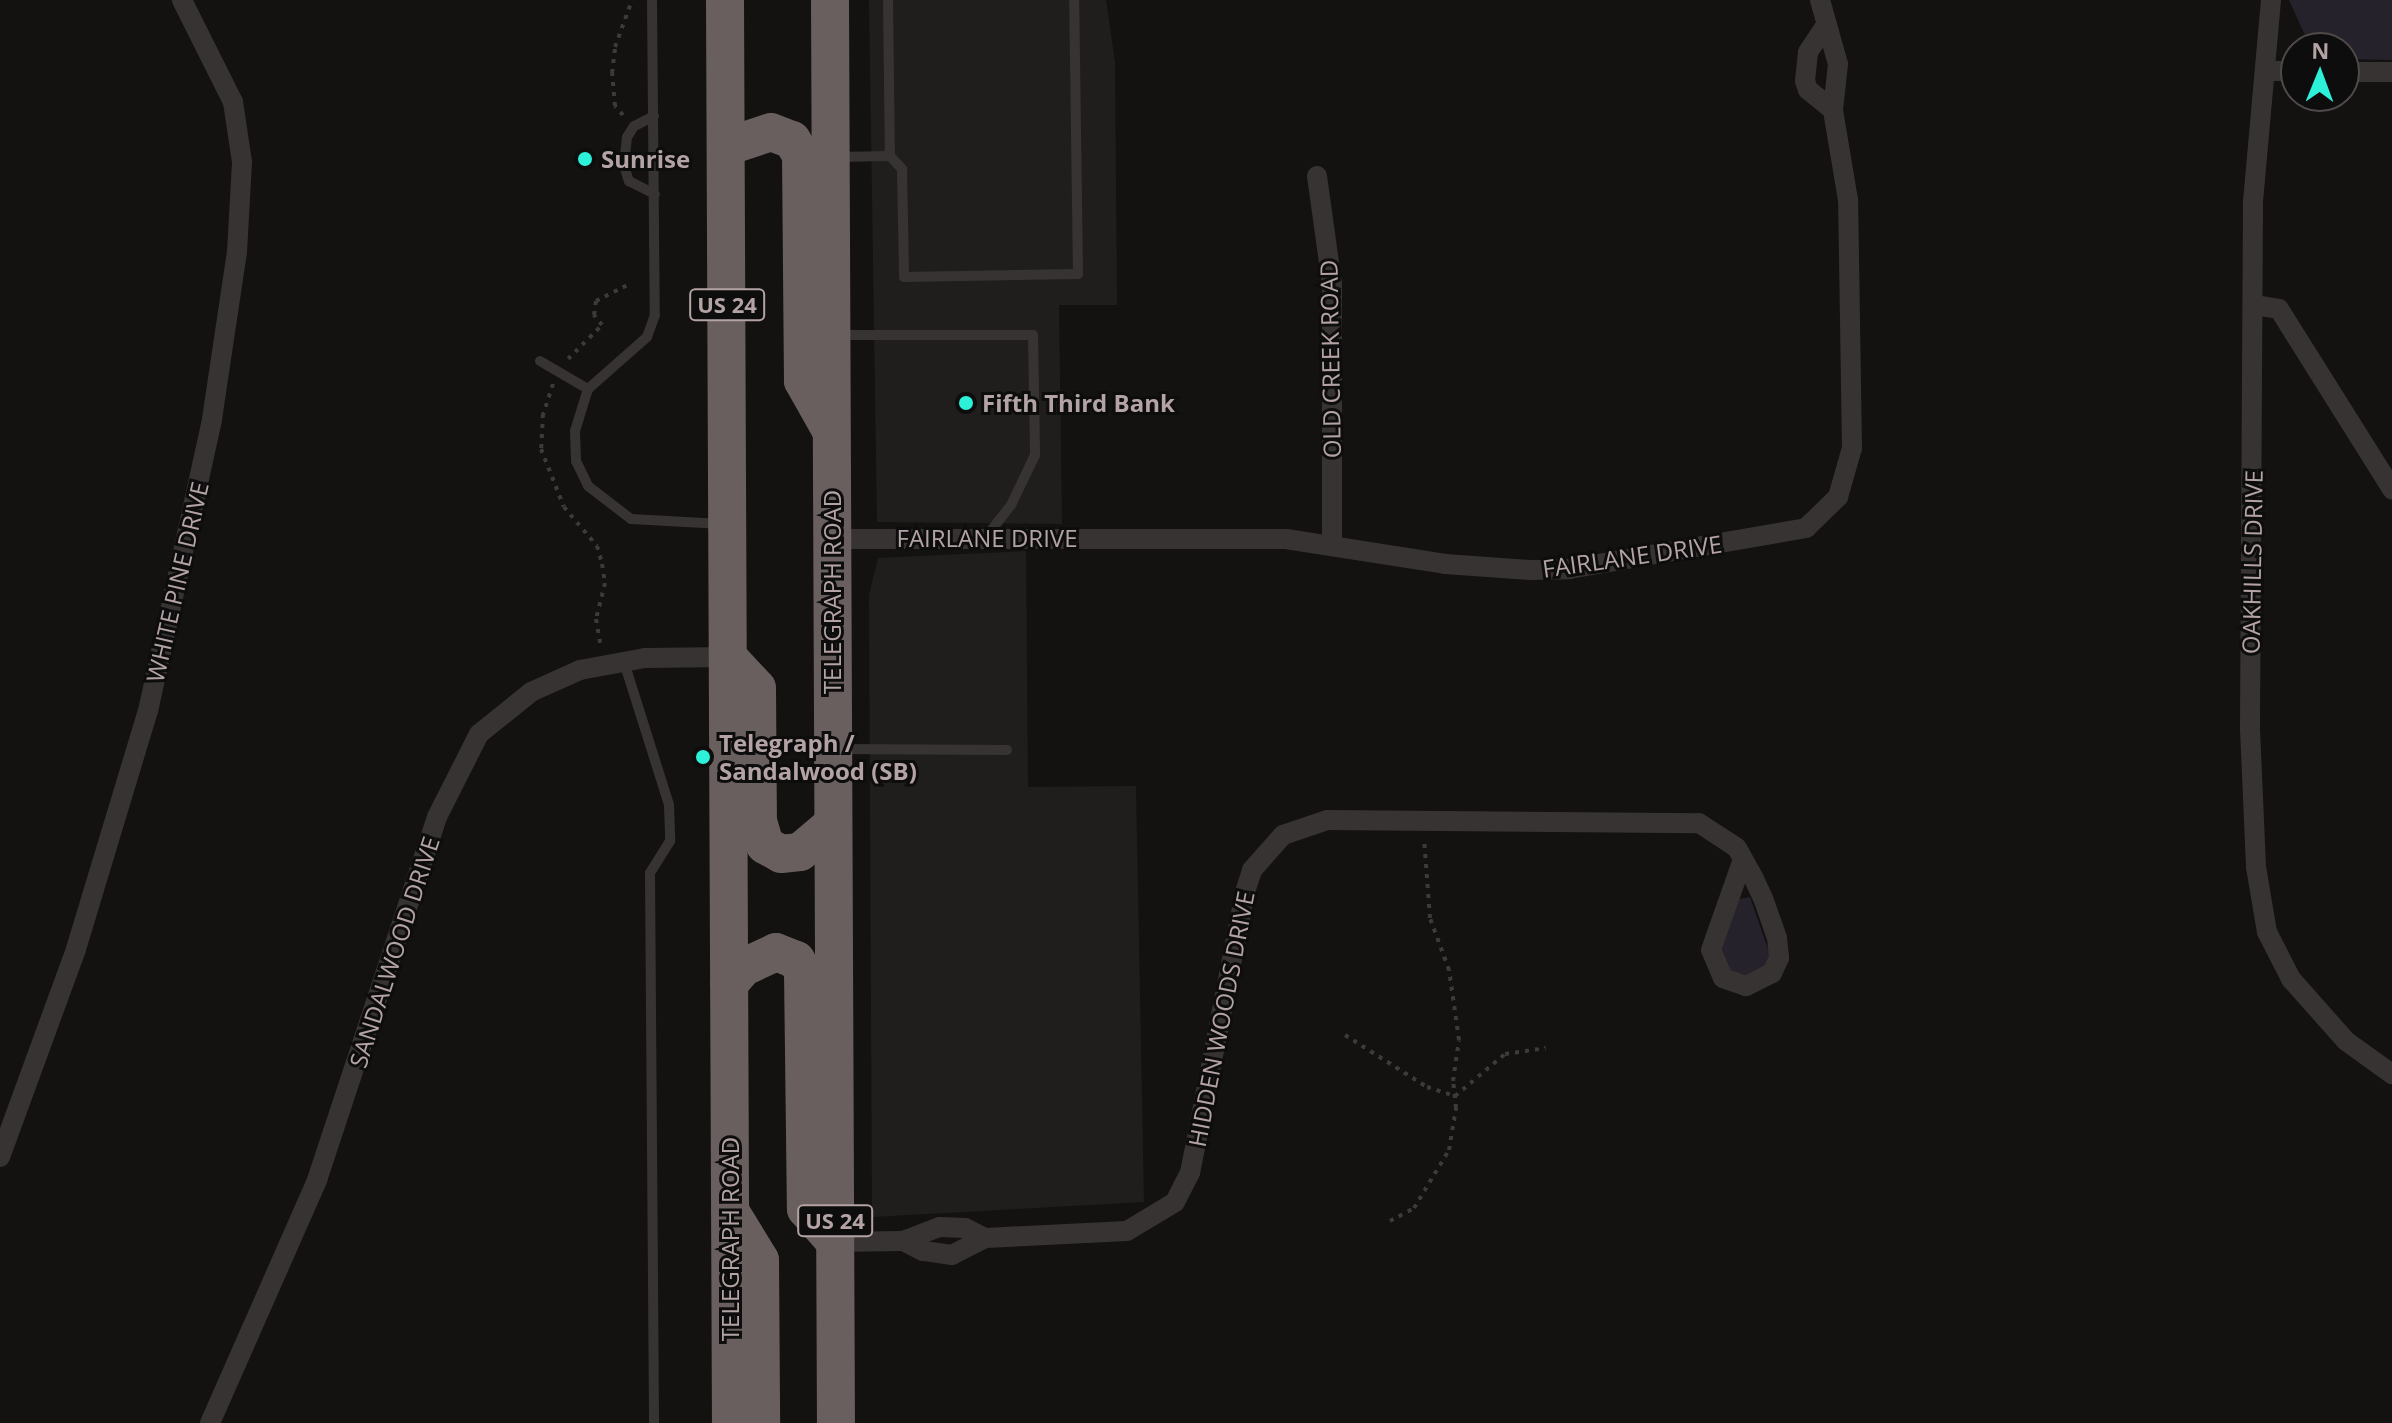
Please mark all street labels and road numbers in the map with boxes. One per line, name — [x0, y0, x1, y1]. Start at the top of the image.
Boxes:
street label: OLD CREEK ROAD — [1314, 260, 1346, 458]
road number: US 24 — [689, 287, 765, 323]
street label: OAKHILLS DRIVE — [2236, 470, 2268, 654]
street label: WHITE PINE DRIVE — [140, 479, 214, 685]
street label: TELEGRAPH ROAD — [818, 490, 846, 694]
street label: FAIRLANE DRIVE — [897, 524, 1077, 552]
street label: FAIRLANE DRIVE — [1540, 529, 1724, 583]
street label: SANDALWOOD DRIVE — [343, 833, 445, 1071]
street label: HIDDEN WOODS DRIVE — [1182, 889, 1260, 1149]
street label: TELEGRAPH ROAD — [716, 1137, 744, 1341]
road number: US 24 — [797, 1203, 873, 1239]

